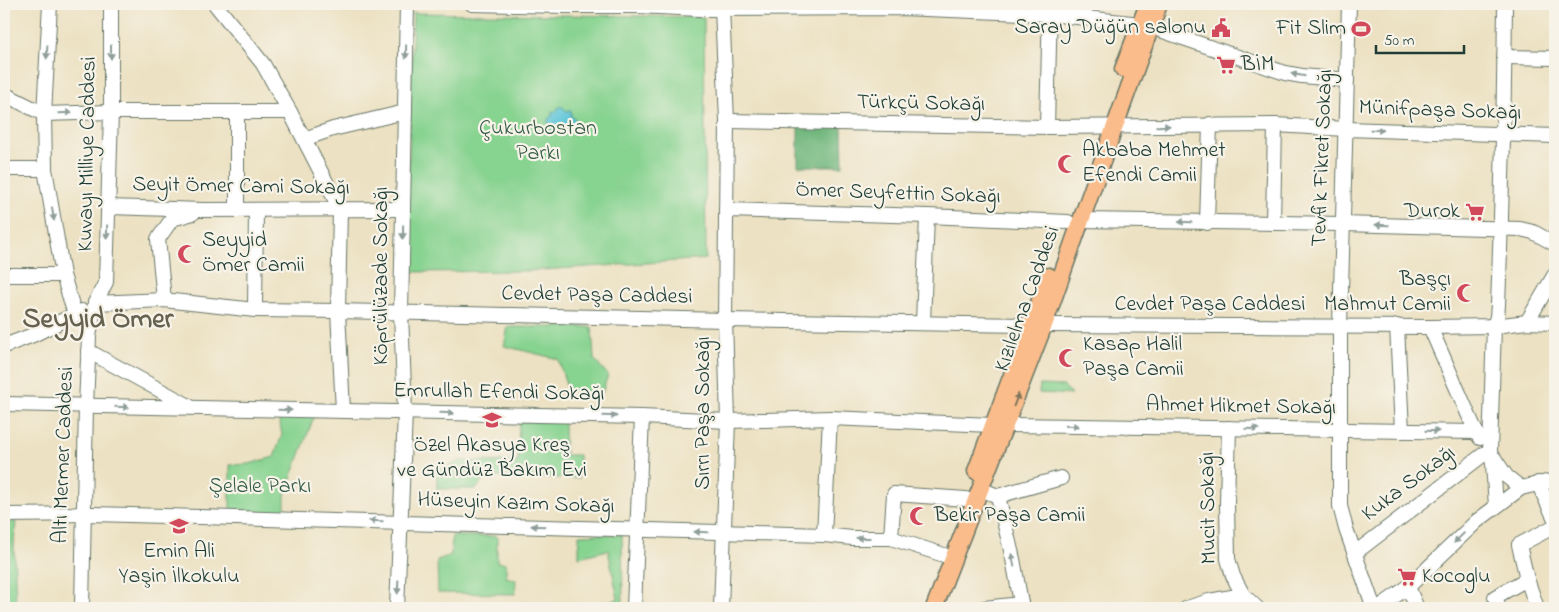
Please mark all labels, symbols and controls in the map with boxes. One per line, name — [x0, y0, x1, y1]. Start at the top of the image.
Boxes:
place label: Saray Düğün salonu — [1015, 12, 1206, 45]
place label: Fit Slim — [1275, 13, 1346, 45]
public building icon: Saray Düğün salonu — [1210, 17, 1232, 39]
sports icon: Fit Slim — [1350, 18, 1372, 40]
scale bar — [1376, 22, 1464, 54]
text: 50 m — [1384, 30, 1415, 52]
one-way arrow — [43, 45, 51, 61]
one-way arrow — [107, 45, 115, 61]
one-way arrow — [402, 45, 410, 61]
place label: BİM — [1240, 49, 1274, 81]
supermarket icon: BİM — [1215, 54, 1237, 76]
street label: Kuvayı Milliye Caddesi — [70, 56, 107, 252]
street label: Tevfik Fikret Sokağı — [1304, 69, 1343, 248]
one-way arrow — [1290, 71, 1306, 79]
street label: Türkçü Sokağı — [857, 87, 985, 122]
street label: Münifpaşa Sokağı — [1358, 92, 1522, 131]
one-way arrow — [58, 109, 74, 117]
park label: Çukurbostan Parkı — [479, 113, 597, 170]
one-way arrow — [1155, 121, 1171, 129]
one-way arrow — [1370, 126, 1386, 134]
place label: Akbaba Mehmet Efendi Camii — [1082, 135, 1226, 192]
mosque icon: Akbaba Mehmet Efendi Camii — [1056, 153, 1078, 175]
street label: Seyit Ömer Cami Sokağı — [132, 169, 350, 206]
street label: Ömer Seyfettin Sokağı — [795, 174, 1001, 215]
street label: Köprülüzade Sokağı — [366, 187, 399, 365]
place label: Durok — [1403, 196, 1460, 228]
supermarket icon: Durok — [1464, 201, 1486, 223]
one-way arrow — [49, 207, 57, 223]
one-way arrow — [1177, 218, 1193, 226]
one-way arrow — [1374, 221, 1390, 229]
street label: Kızılelma Caddesi — [987, 222, 1069, 376]
one-way arrow — [103, 225, 111, 241]
place label: Seyyid Ömer Camii — [202, 225, 305, 282]
one-way arrow — [399, 225, 407, 241]
mosque icon: Seyyid Ömer Camii — [176, 243, 198, 265]
place label: Başçı Mahmut Camii — [1324, 264, 1451, 321]
street label: Cevdet Paşa Caddesi — [501, 278, 693, 314]
mosque icon: Başçı Mahmut Camii — [1455, 282, 1477, 304]
street label: Cevdet Paşa Caddesi — [1114, 289, 1306, 321]
district label: Seyyid Ömer — [23, 300, 175, 341]
place label: Kasap Halil Paşa Camii — [1083, 329, 1184, 386]
street label: Sırrı Paşa Sokağı — [688, 336, 721, 490]
mosque icon: Kasap Halil Paşa Camii — [1057, 347, 1079, 369]
street label: Altı Mermer Caddesi — [45, 366, 83, 544]
street label: Emrullah Efendi Sokağı — [393, 375, 605, 412]
street label: Ahmet Hikmet Sokağı — [1146, 389, 1336, 426]
one-way arrow — [1012, 392, 1020, 407]
one-way arrow — [115, 403, 131, 411]
one-way arrow — [277, 406, 293, 414]
one-way arrow — [440, 409, 456, 417]
school or university icon: Özel Akasya Kreş ve Gündüz Bakım Evi — [481, 409, 503, 431]
one-way arrow — [602, 412, 618, 420]
one-way arrow — [1065, 422, 1081, 430]
one-way arrow — [1245, 425, 1261, 433]
one-way arrow — [1425, 428, 1441, 436]
place label: Özel Akasya Kreş ve Gündüz Bakım Evi — [397, 430, 587, 487]
street label: Kuka Sokağı — [1355, 438, 1463, 531]
street label: Mucit Sokağı — [1192, 451, 1227, 565]
park label: Şelale Parkı — [209, 471, 311, 503]
street label: Hüseyin Kazım Sokağı — [417, 485, 615, 524]
place label: Bekir Paşa Camii — [933, 500, 1085, 532]
mosque icon: Bekir Paşa Camii — [908, 505, 930, 527]
school or university icon: Emin Ali Yaşin İlkokulu — [168, 515, 190, 537]
one-way arrow — [367, 517, 383, 525]
one-way arrow — [530, 522, 546, 530]
one-way arrow — [692, 528, 708, 536]
one-way arrow — [1454, 532, 1466, 544]
one-way arrow — [855, 534, 871, 542]
place label: Emin Ali Yaşin İlkokulu — [118, 536, 240, 593]
one-way arrow — [1009, 553, 1017, 568]
place label: Kocoglu — [1422, 561, 1491, 594]
supermarket icon: Kocoglu — [1396, 566, 1418, 588]
one-way arrow — [393, 580, 401, 596]

